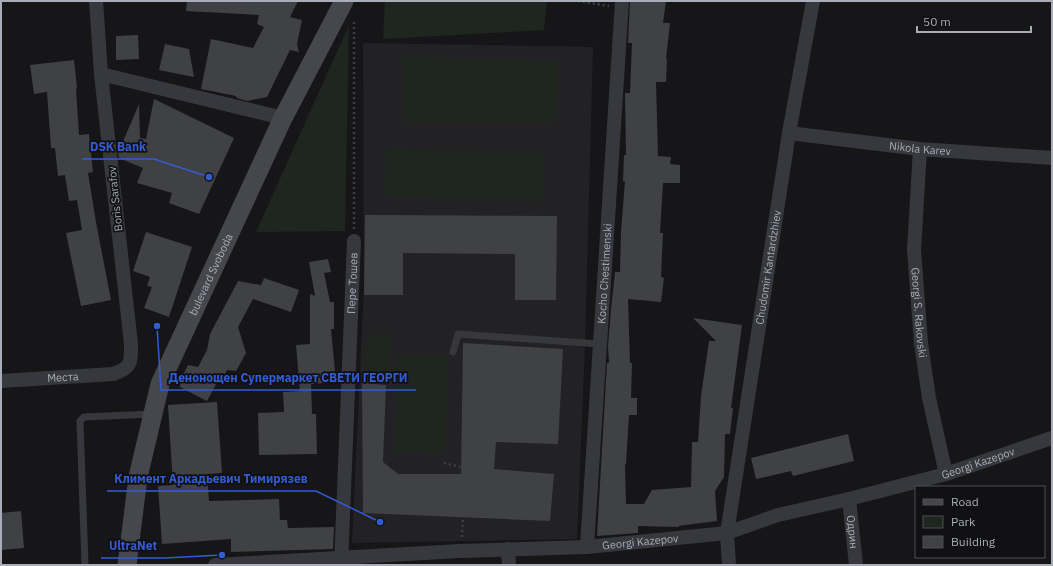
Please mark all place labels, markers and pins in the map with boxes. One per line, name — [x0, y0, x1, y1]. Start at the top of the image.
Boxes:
callout: DSK Bank — [82, 135, 154, 159]
callout: Денонощен Супермаркет СВЕТИ ГЕОРГИ — [161, 366, 416, 390]
callout: Климент Аркадьевич Тимирязев — [107, 467, 316, 491]
callout: UltraNet — [101, 534, 165, 558]

